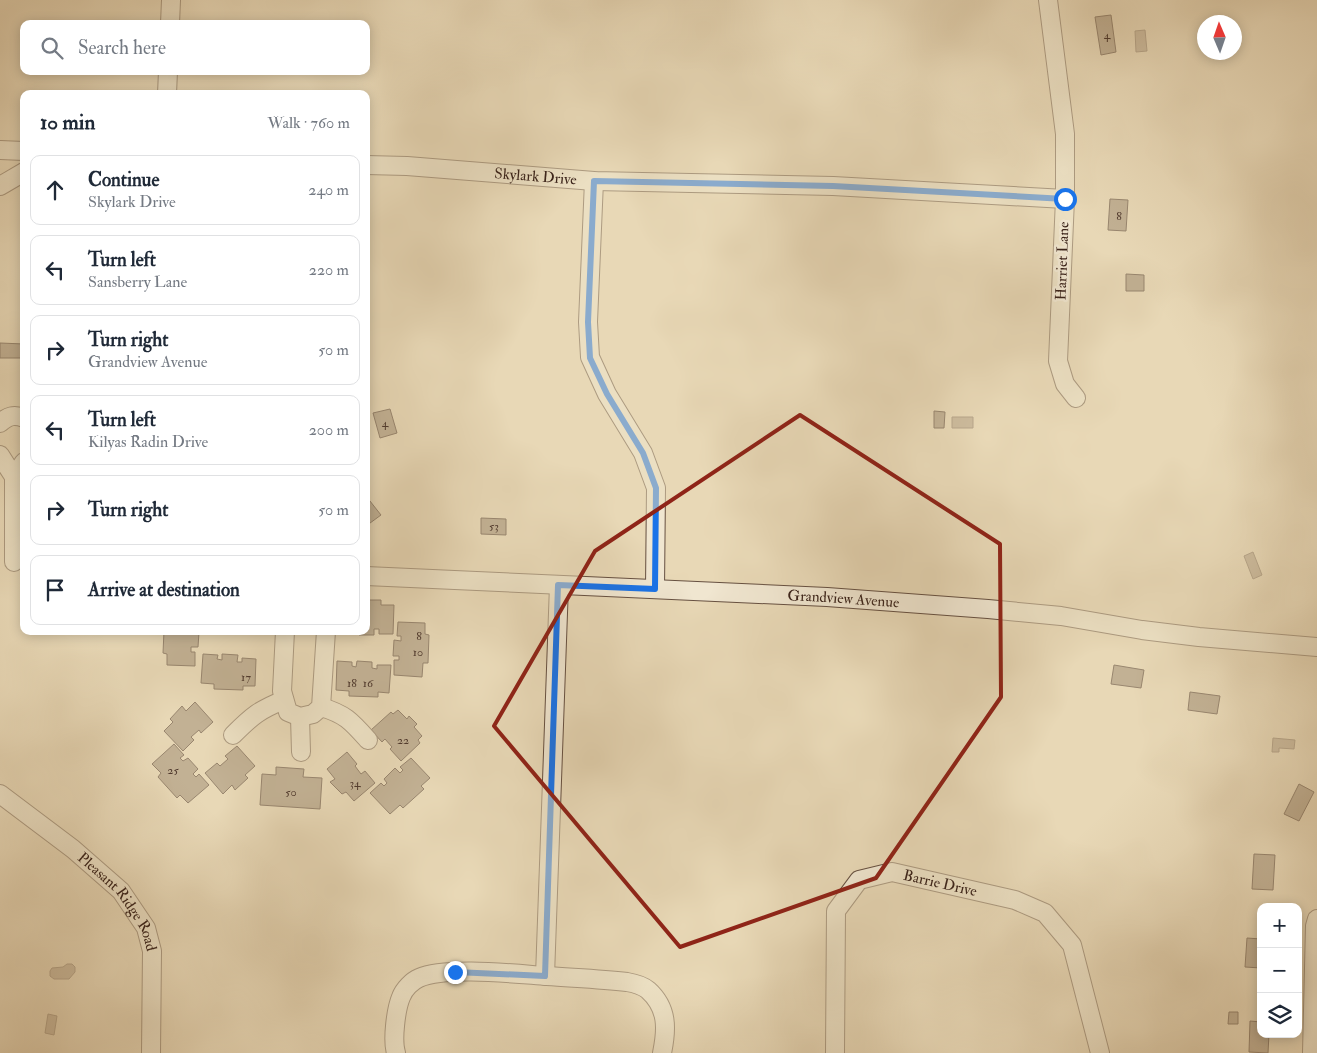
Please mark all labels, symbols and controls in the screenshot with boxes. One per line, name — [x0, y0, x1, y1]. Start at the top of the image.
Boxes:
north arrow — [1197, 15, 1242, 60]
search box — [20, 20, 370, 75]
house number: 4 — [1104, 28, 1111, 43]
icon: search — [38, 34, 66, 62]
text: Search here — [78, 36, 166, 60]
text: 10 min — [40, 109, 95, 136]
text: Walk · 760 m — [268, 113, 350, 133]
street label: Skylark Drive — [494, 164, 577, 190]
text: Continue — [88, 168, 159, 192]
icon: ahead — [41, 176, 69, 204]
text: 240 m — [308, 180, 349, 200]
route start — [1054, 188, 1077, 211]
text: Skylark Drive — [88, 192, 176, 212]
house number: 8 — [1116, 209, 1122, 224]
street label: Harriet Lane — [1052, 221, 1073, 301]
text: Turn left — [88, 248, 156, 272]
icon: left — [41, 256, 69, 284]
text: 220 m — [309, 260, 349, 280]
text: Sansberry Lane — [88, 272, 187, 292]
text: Turn right — [88, 328, 168, 352]
icon: right — [41, 336, 69, 364]
text: 50 m — [318, 340, 349, 360]
text: Grandview Avenue — [88, 352, 207, 372]
text: Turn left — [88, 408, 156, 432]
icon: left — [41, 416, 69, 444]
house number: 4 — [382, 416, 389, 431]
text: 200 m — [309, 420, 349, 440]
text: Kilyas Radin Drive — [88, 432, 208, 452]
icon: right — [41, 496, 69, 524]
text: Turn right — [88, 498, 168, 522]
text: 50 m — [318, 500, 349, 520]
house number: 53 — [489, 519, 499, 534]
icon: arrive — [41, 576, 69, 604]
text: Arrive at destination — [88, 578, 240, 602]
street label: Grandview Avenue — [787, 586, 900, 612]
house number: 8 — [416, 629, 422, 644]
house number: 10 — [413, 645, 423, 660]
house number: 17 — [241, 670, 251, 685]
house number: 18 — [347, 676, 357, 691]
house number: 16 — [363, 676, 374, 691]
house number: 22 — [397, 733, 409, 748]
house number: 25 — [167, 763, 179, 778]
house number: 34 — [349, 776, 361, 791]
house number: 50 — [285, 785, 297, 800]
street label: Pleasant Ridge Road — [73, 848, 161, 954]
street label: Barrie Drive — [901, 866, 979, 901]
map controls — [1257, 903, 1302, 1038]
button: + — [1257, 903, 1302, 948]
button: − — [1257, 948, 1302, 993]
route end — [444, 961, 467, 984]
button: layers — [1257, 993, 1302, 1038]

